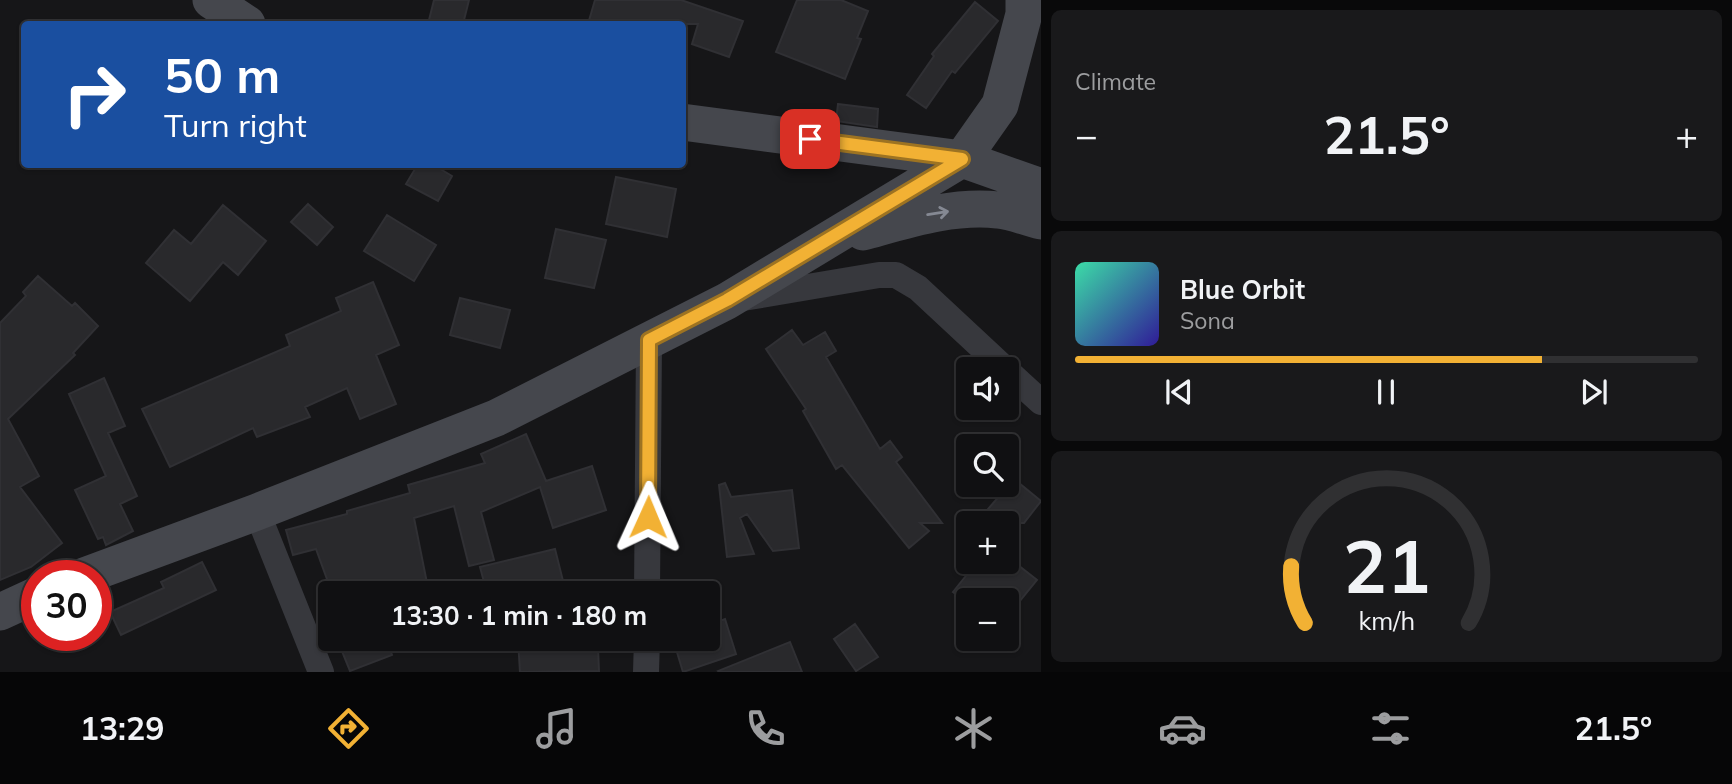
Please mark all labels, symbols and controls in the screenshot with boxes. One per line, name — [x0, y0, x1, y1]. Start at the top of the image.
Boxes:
text: 50 m — [164, 44, 280, 105]
icon: right — [49, 49, 140, 140]
text: Climate — [1075, 67, 1156, 96]
text: 21.5° — [1323, 102, 1450, 167]
text: Turn right — [164, 105, 307, 145]
pin — [780, 109, 840, 169]
text: − — [1075, 111, 1098, 159]
text: + — [1675, 111, 1698, 159]
icon: arrive — [791, 120, 829, 158]
one-way arrow — [926, 206, 949, 219]
text: Blue Orbit — [1180, 273, 1305, 306]
text: Sona — [1180, 306, 1235, 335]
map controls — [956, 357, 1019, 651]
button: sound — [956, 357, 1019, 420]
icon: previous — [1160, 373, 1198, 411]
icon: pause — [1367, 373, 1405, 411]
icon: next — [1575, 373, 1613, 411]
button: search — [956, 434, 1019, 497]
position arrow — [611, 480, 685, 554]
button: + — [956, 511, 1019, 574]
text: 21 — [1343, 520, 1430, 611]
speed limit sign: 30 — [21, 560, 112, 651]
button: − — [956, 588, 1019, 651]
text: 13:30 · 1 min · 180 m — [391, 599, 647, 632]
text: km/h — [1358, 604, 1415, 635]
icon: directions — [324, 704, 373, 753]
icon: music — [532, 704, 581, 753]
icon: phone — [741, 704, 790, 753]
icon: climate — [949, 704, 998, 753]
icon: car — [1158, 704, 1207, 753]
icon: filters — [1366, 704, 1415, 753]
text: 13:29 — [80, 708, 164, 748]
text: 21.5° — [1575, 708, 1652, 748]

